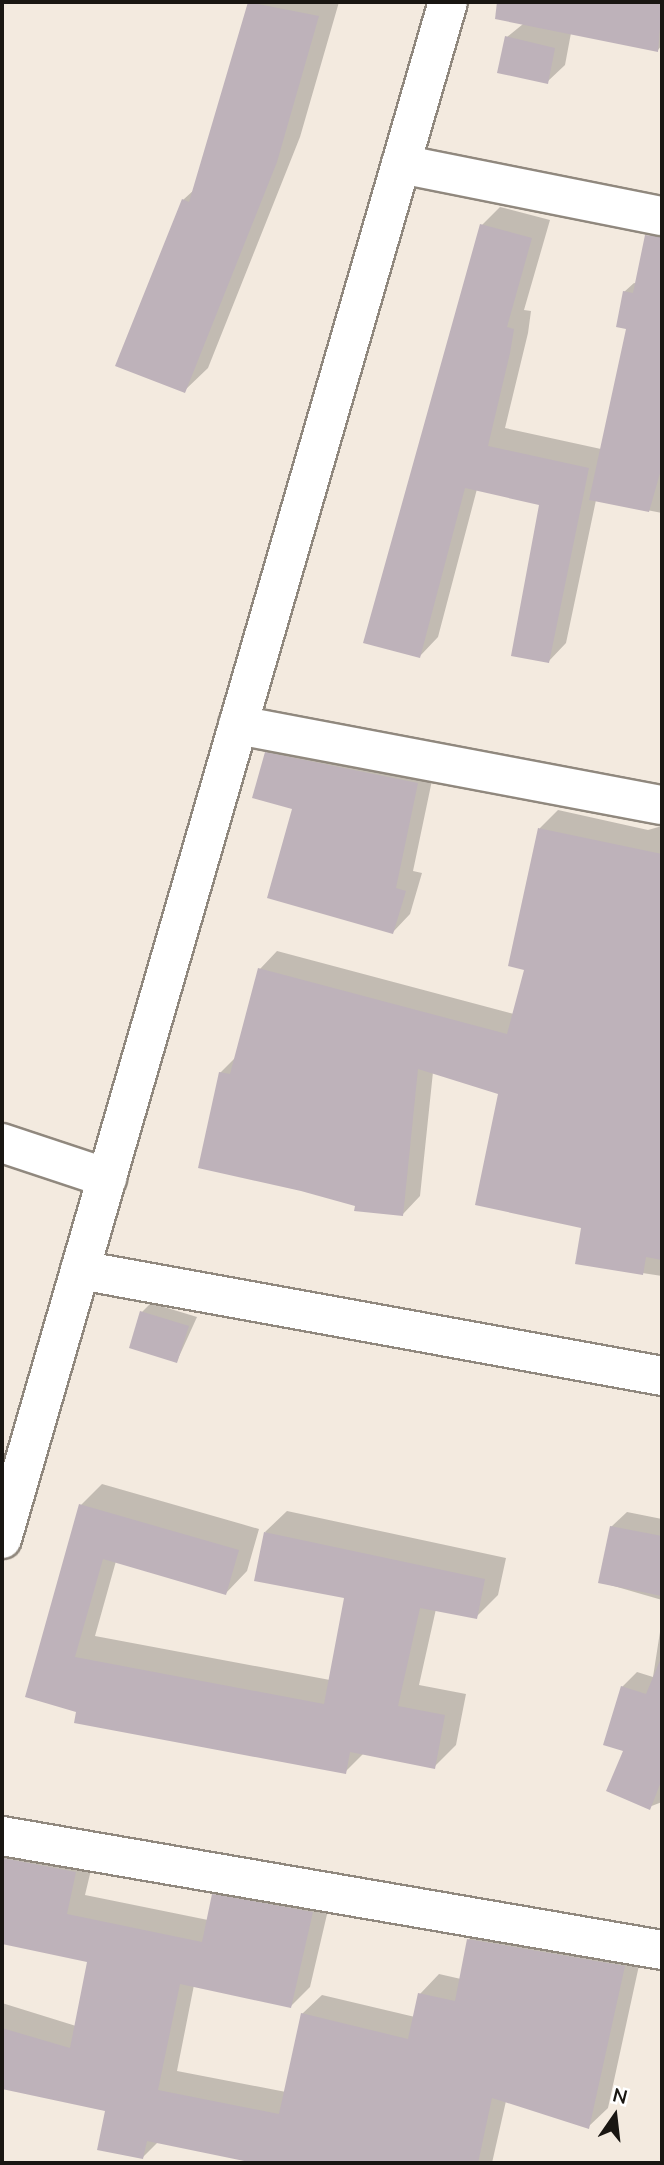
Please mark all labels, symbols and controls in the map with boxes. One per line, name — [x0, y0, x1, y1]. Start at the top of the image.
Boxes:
north arrow — [580, 2081, 650, 2151]
text: N — [610, 2082, 630, 2109]

